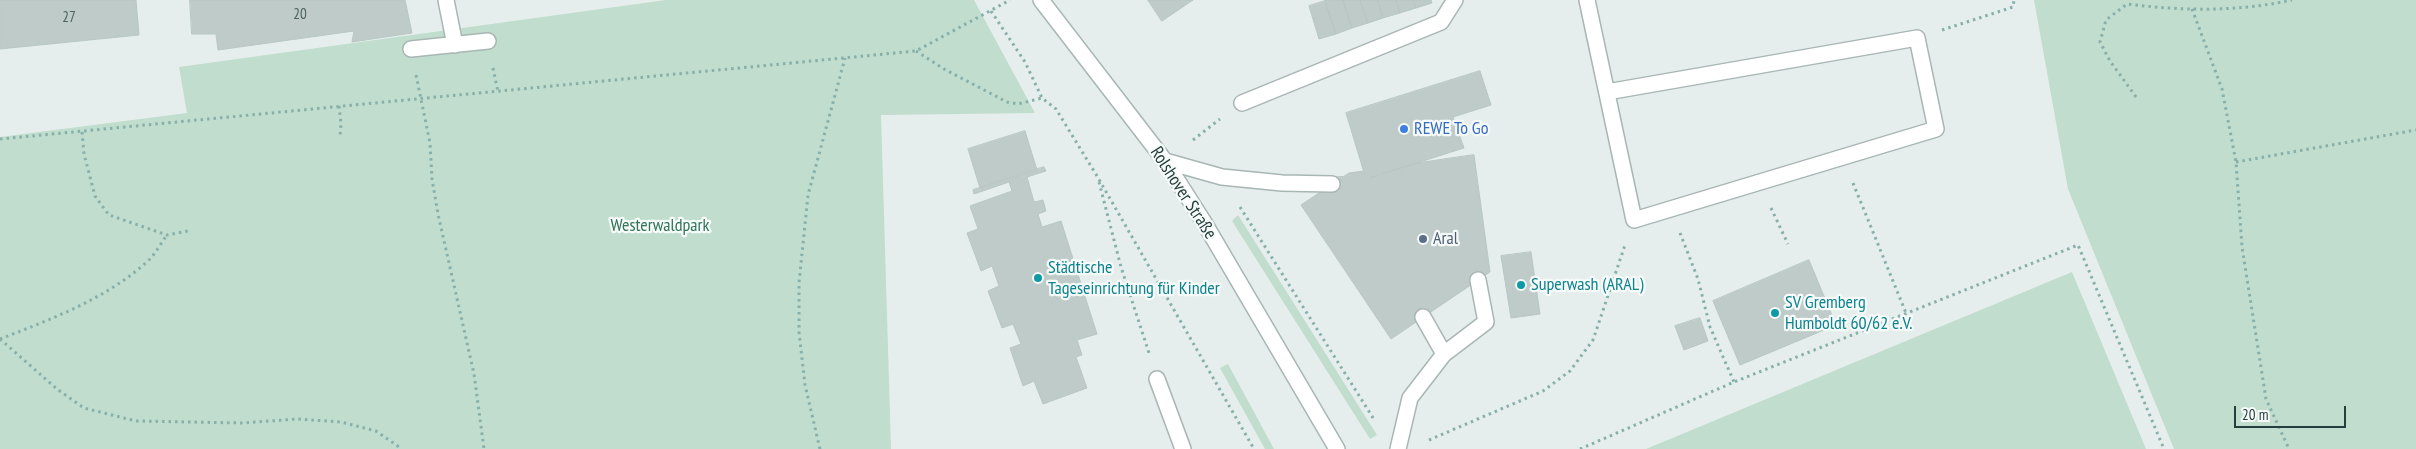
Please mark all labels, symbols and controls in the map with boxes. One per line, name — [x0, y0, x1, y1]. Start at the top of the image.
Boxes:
house number: 20 — [293, 6, 307, 24]
house number: 27 — [62, 9, 76, 27]
place label: REWE To Go — [1414, 118, 1488, 140]
marker: REWE To Go — [1398, 123, 1410, 135]
street label: Rolshover Straße — [1145, 143, 1221, 243]
park label: Westerwaldpark — [611, 215, 709, 237]
place label: Aral — [1433, 228, 1458, 250]
marker: Aral — [1417, 233, 1429, 245]
place label: Städtische Tageseinrichtung für Kinder — [1048, 257, 1220, 300]
marker: Städtische Tageseinrichtung für Kinder — [1032, 272, 1044, 284]
place label: Superwash (ARAL) — [1531, 274, 1643, 296]
marker: Superwash (ARAL) — [1515, 279, 1527, 291]
place label: SV Gremberg Humboldt 60/62 e.V. — [1785, 292, 1913, 334]
marker: SV Gremberg Humboldt 60/62 e.V. — [1769, 307, 1781, 319]
scale bar — [2236, 396, 2348, 428]
text: 20 m — [2242, 405, 2268, 424]

